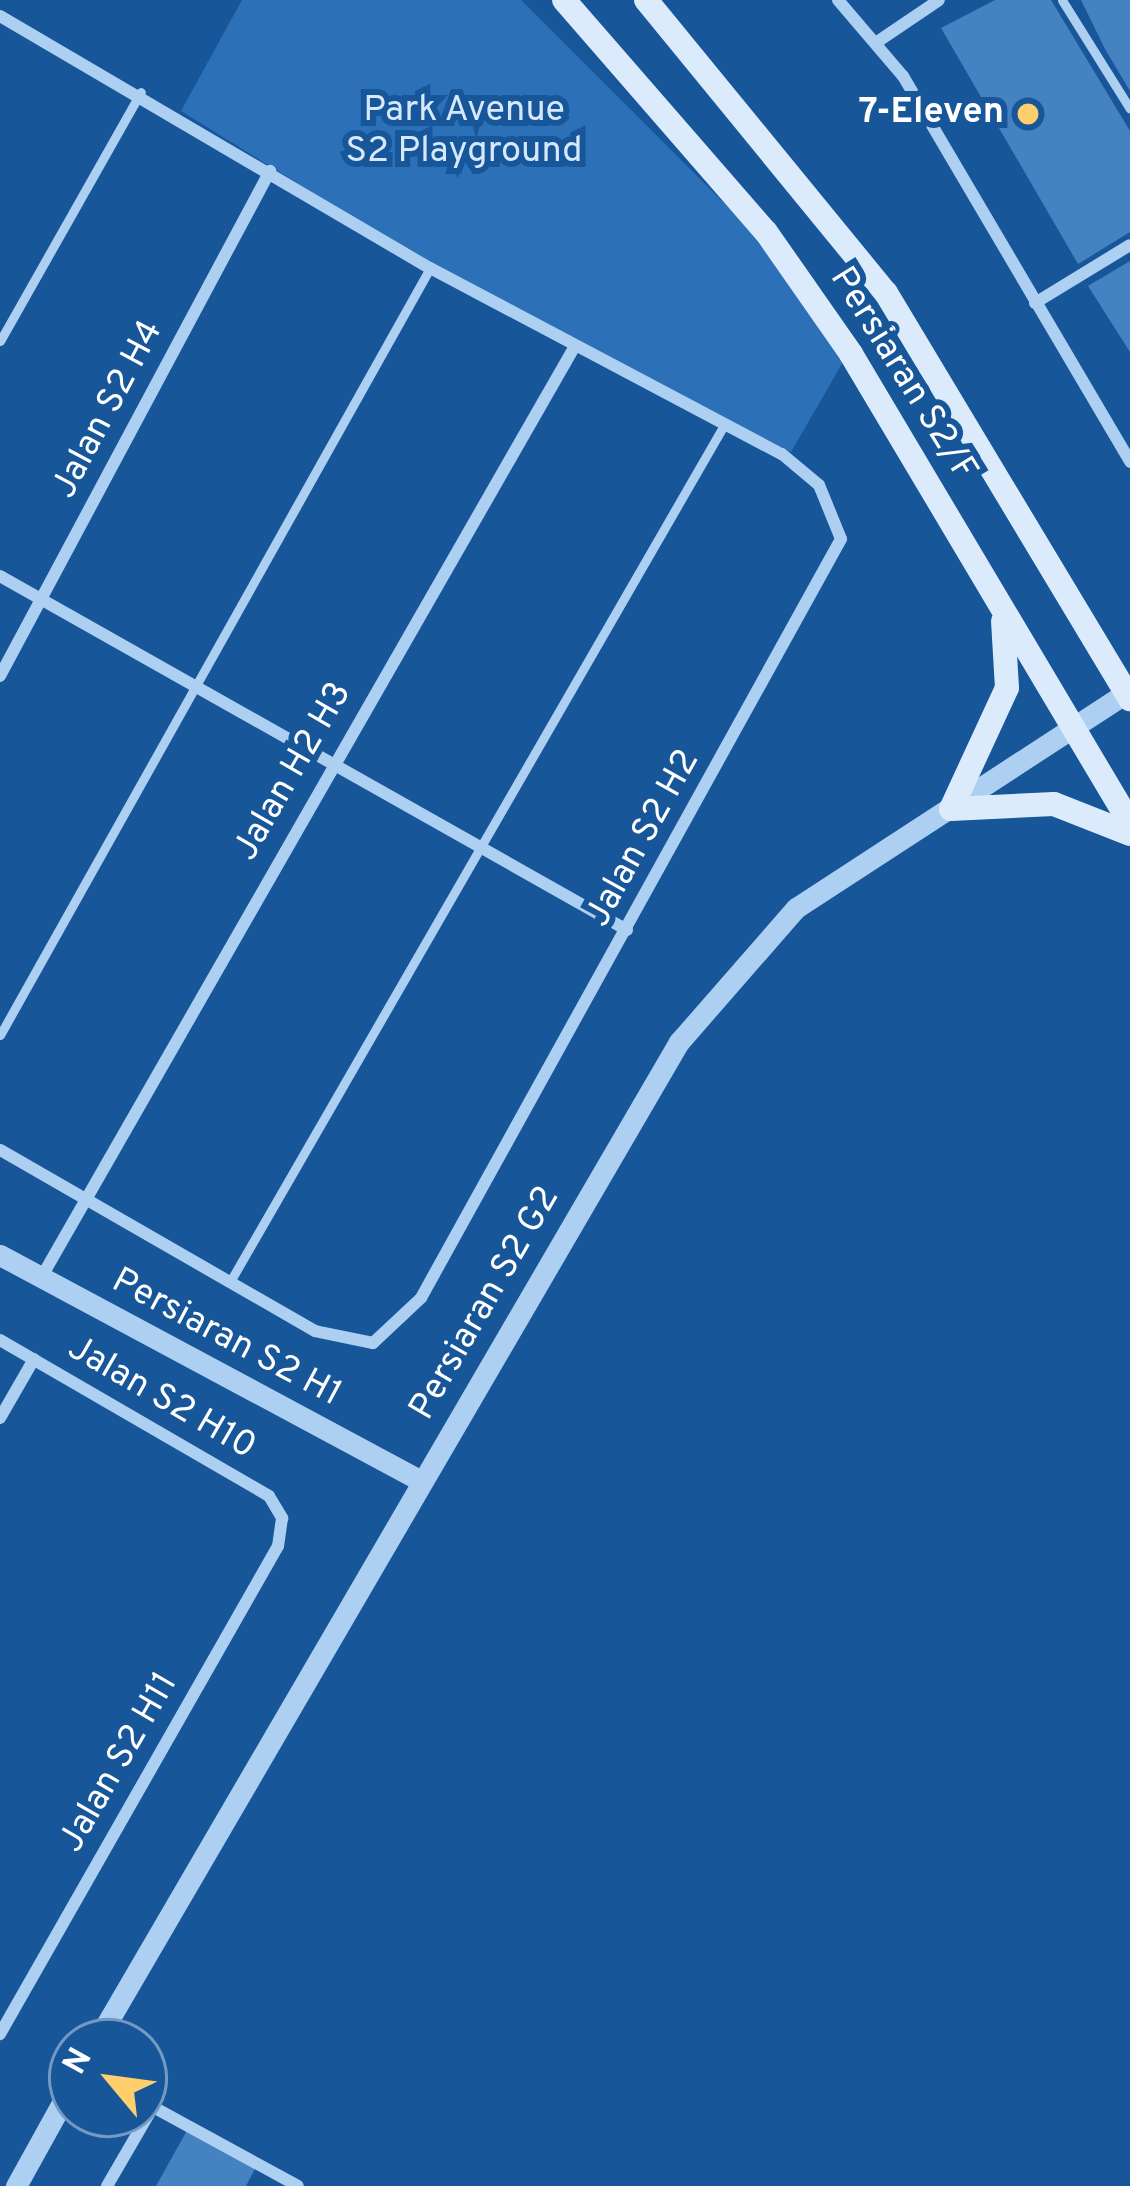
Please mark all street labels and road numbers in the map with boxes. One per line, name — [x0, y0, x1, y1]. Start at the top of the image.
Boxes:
street label: Persiaran S2/F — [819, 260, 985, 490]
street label: Jalan S2 H4 — [44, 314, 174, 506]
street label: Jalan H2 H3 — [226, 675, 362, 869]
street label: Jalan S2 H2 — [578, 743, 710, 935]
street label: Persiaran S2 G2 — [402, 1180, 570, 1428]
street label: Persiaran S2 H1 — [104, 1260, 348, 1418]
street label: Jalan S2 H10 — [59, 1328, 263, 1470]
street label: Jalan S2 H11 — [51, 1665, 189, 1861]

